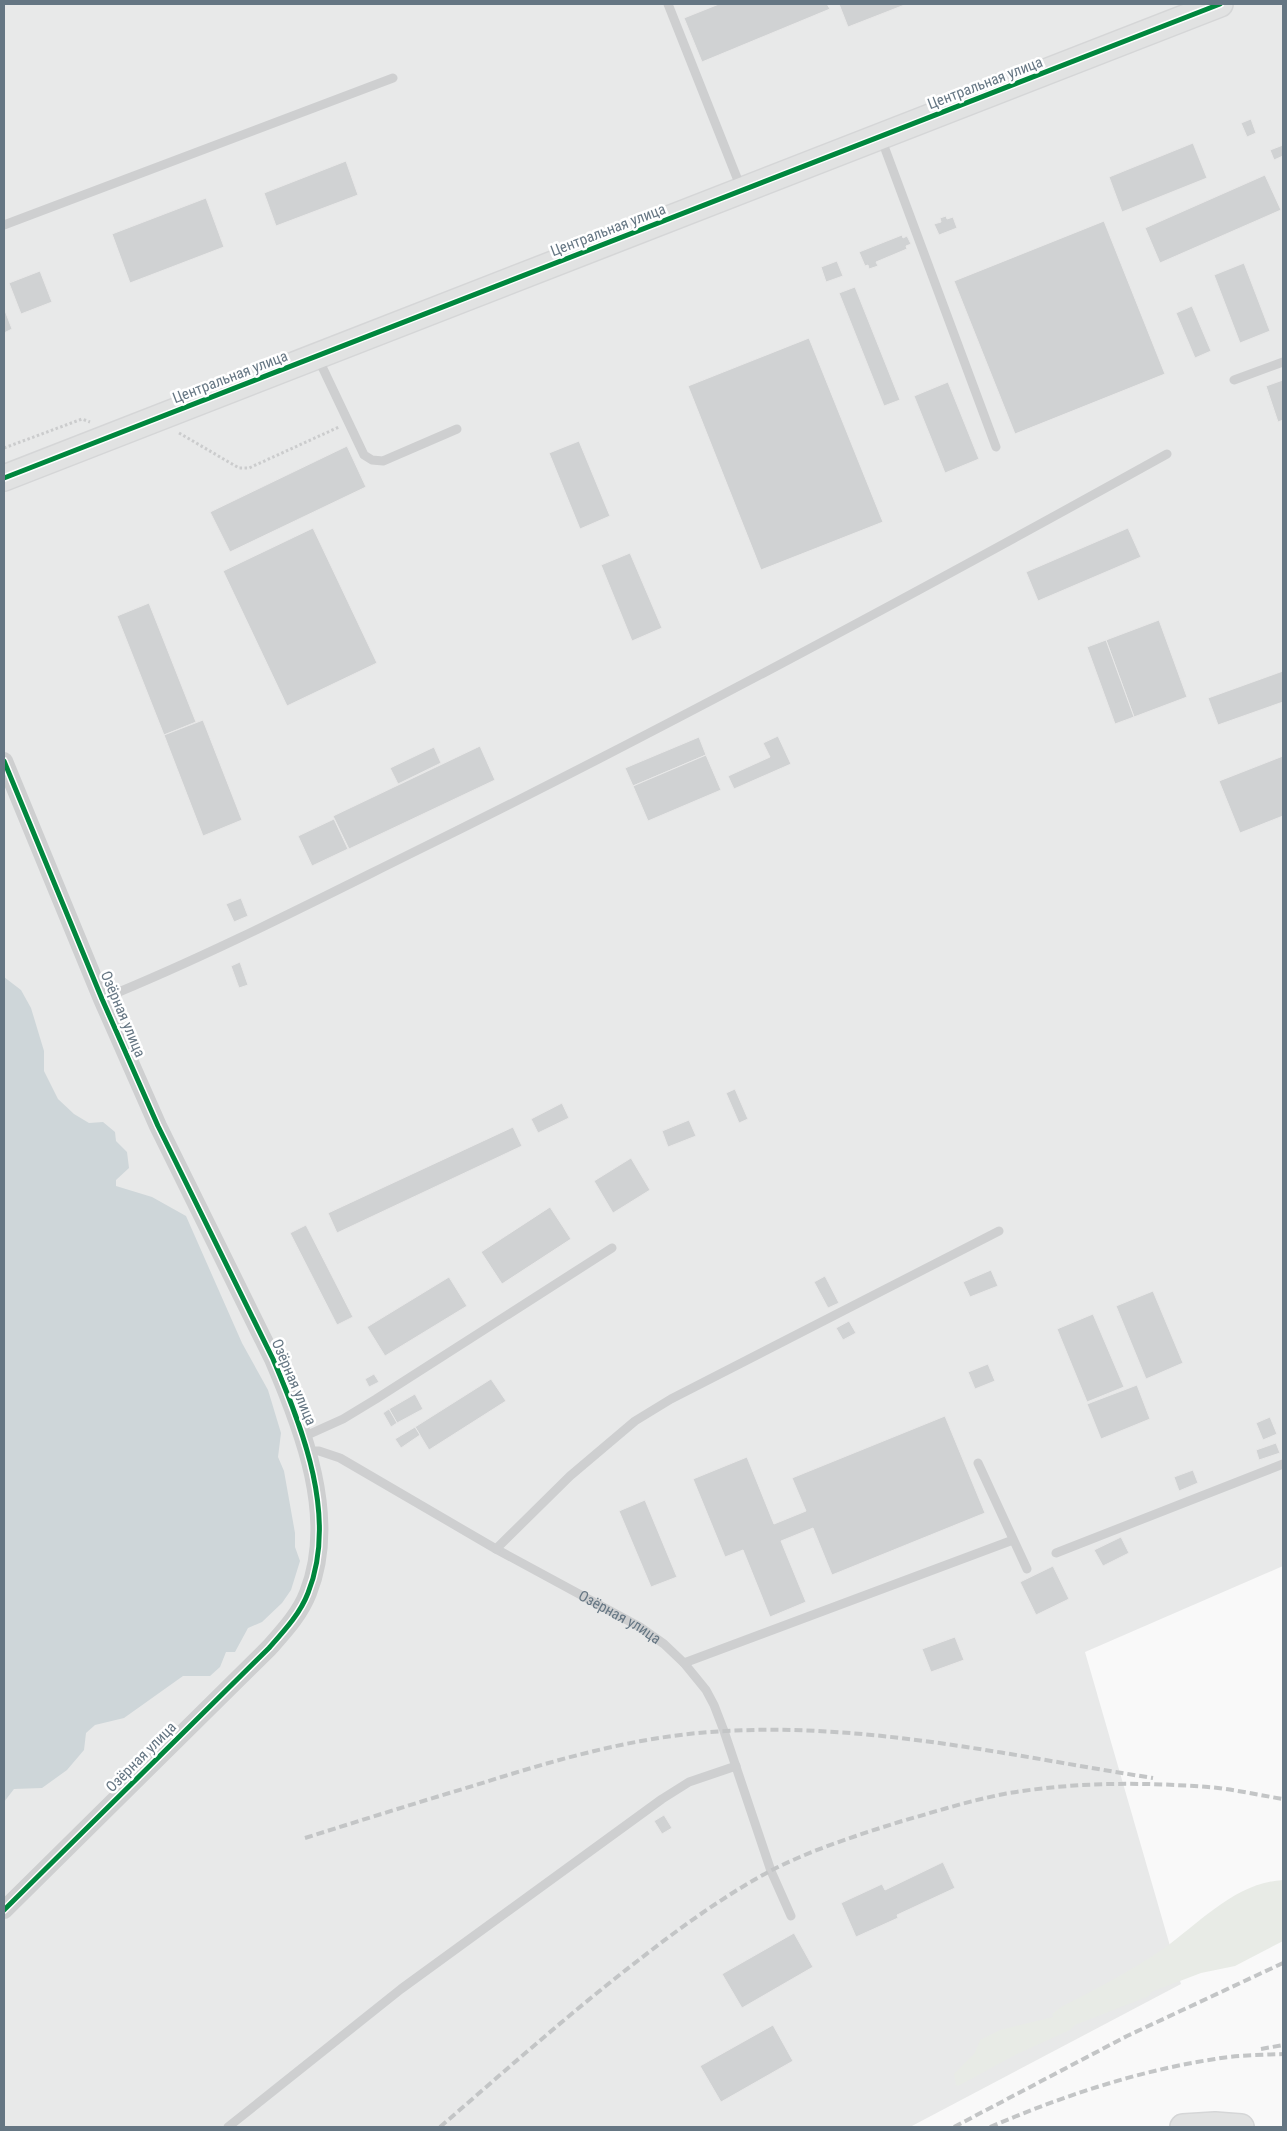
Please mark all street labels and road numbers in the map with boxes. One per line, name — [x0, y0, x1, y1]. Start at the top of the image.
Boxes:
street label: Центральная улица — [925, 53, 1045, 113]
street label: Центральная улица — [548, 200, 668, 260]
street label: Центральная улица — [170, 347, 290, 407]
street label: Озёрная улица — [97, 968, 149, 1060]
street label: Озёрная улица — [268, 1336, 320, 1428]
street label: Озёрная улица — [575, 1586, 664, 1648]
street label: Озёрная улица — [102, 1718, 180, 1796]

